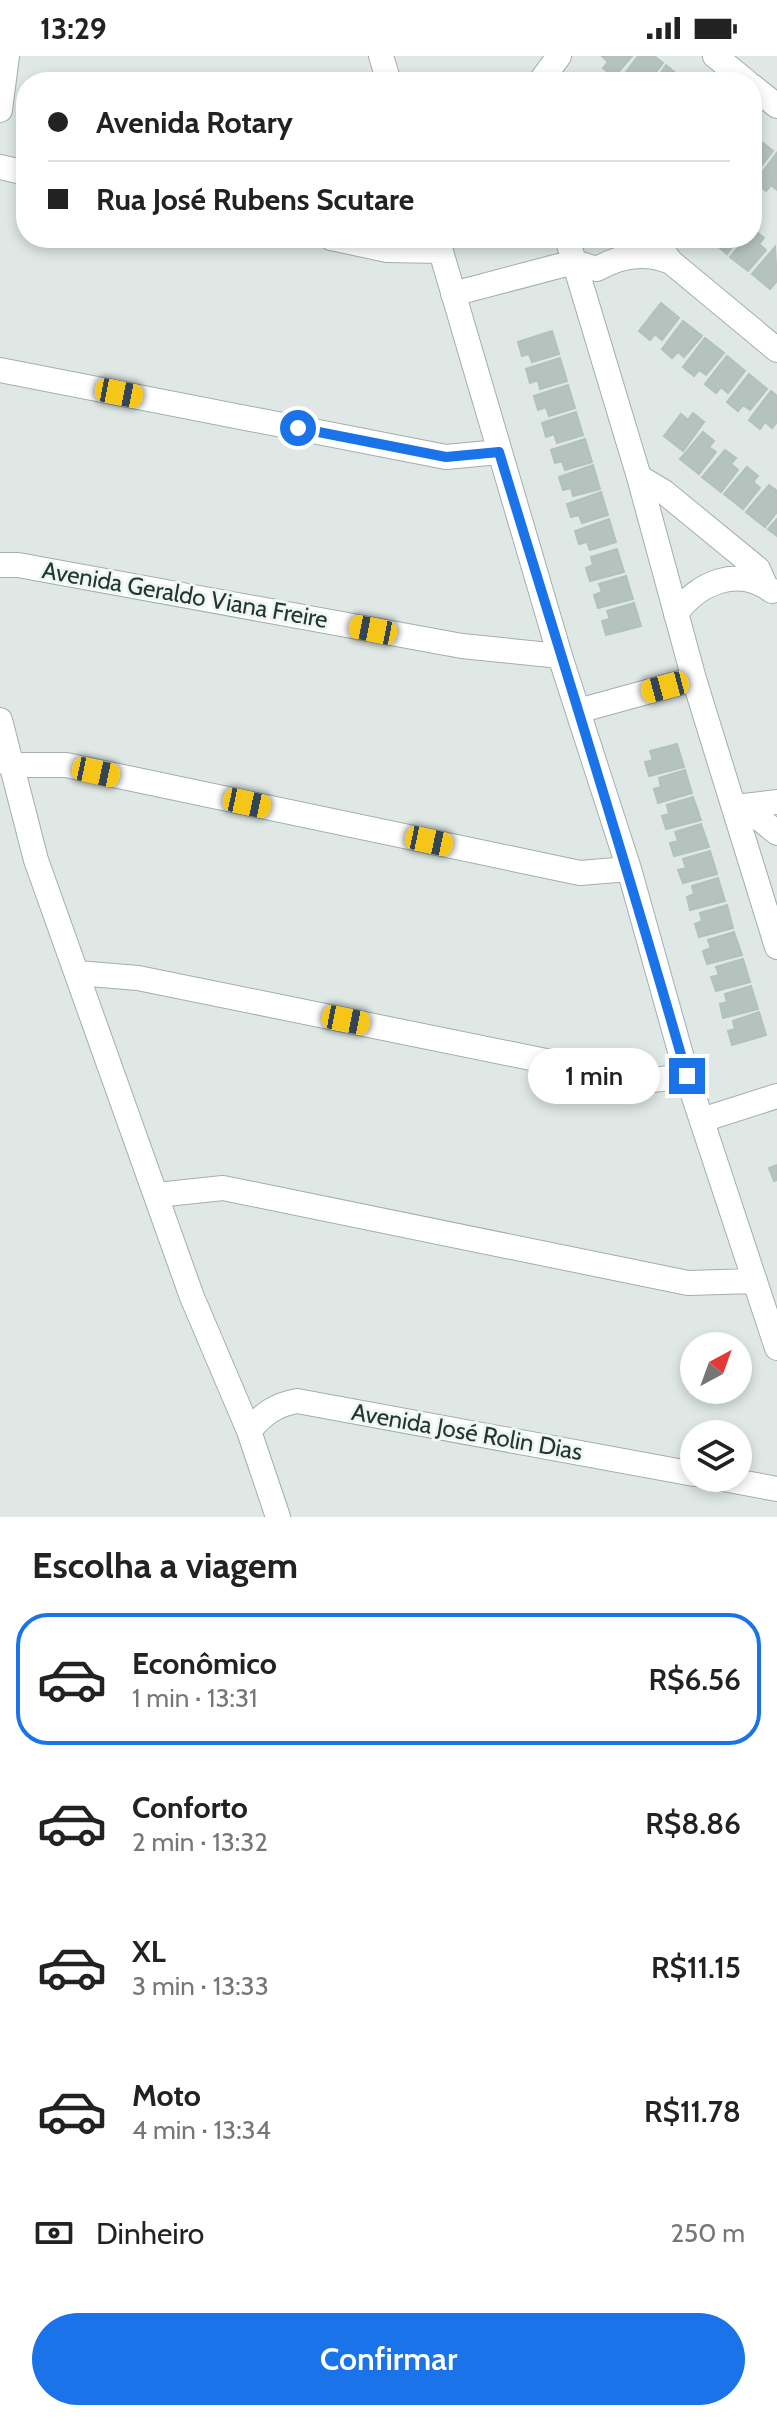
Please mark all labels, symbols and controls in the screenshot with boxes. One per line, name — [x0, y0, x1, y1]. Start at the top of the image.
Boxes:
text: 13:29 — [40, 10, 107, 47]
text: Avenida Rotary — [96, 104, 293, 141]
text: Rua José Rubens Scutare — [96, 181, 414, 218]
car — [93, 377, 145, 409]
route start — [280, 410, 316, 446]
street label: Avenida Geraldo Viana Freire — [40, 555, 330, 634]
car — [347, 614, 399, 646]
car — [639, 669, 691, 705]
car — [70, 755, 122, 789]
car — [221, 786, 273, 820]
car — [403, 824, 455, 858]
car — [320, 1004, 372, 1036]
callout: 1 min — [527, 1048, 659, 1104]
route end — [669, 1058, 705, 1094]
text: 1 min — [565, 1060, 623, 1092]
north arrow — [680, 1332, 752, 1404]
map controls — [680, 1332, 752, 1492]
street label: Avenida José Rolin Dias — [349, 1397, 585, 1466]
button: layers — [680, 1420, 752, 1492]
text: Escolha a viagem — [32, 1543, 298, 1587]
icon: car — [36, 1643, 108, 1715]
text: Econômico — [132, 1645, 277, 1682]
text: R$6.56 — [649, 1661, 741, 1698]
text: 1 min · 13:31 — [132, 1682, 258, 1714]
icon: car — [36, 1787, 108, 1859]
text: Conforto — [132, 1789, 248, 1826]
text: R$8.86 — [645, 1805, 741, 1842]
text: 2 min · 13:32 — [132, 1826, 268, 1858]
icon: car — [36, 1931, 108, 2003]
text: XL — [132, 1933, 166, 1970]
text: R$11.15 — [651, 1949, 741, 1986]
text: 3 min · 13:33 — [132, 1970, 269, 2002]
icon: car — [36, 2075, 108, 2147]
text: Moto — [132, 2077, 201, 2114]
text: R$11.78 — [644, 2093, 741, 2130]
text: 4 min · 13:34 — [132, 2114, 271, 2146]
icon: cash — [32, 2211, 76, 2255]
text: Dinheiro — [96, 2215, 204, 2252]
text: 250 m — [671, 2217, 745, 2249]
button: Confirmar — [32, 2313, 745, 2405]

